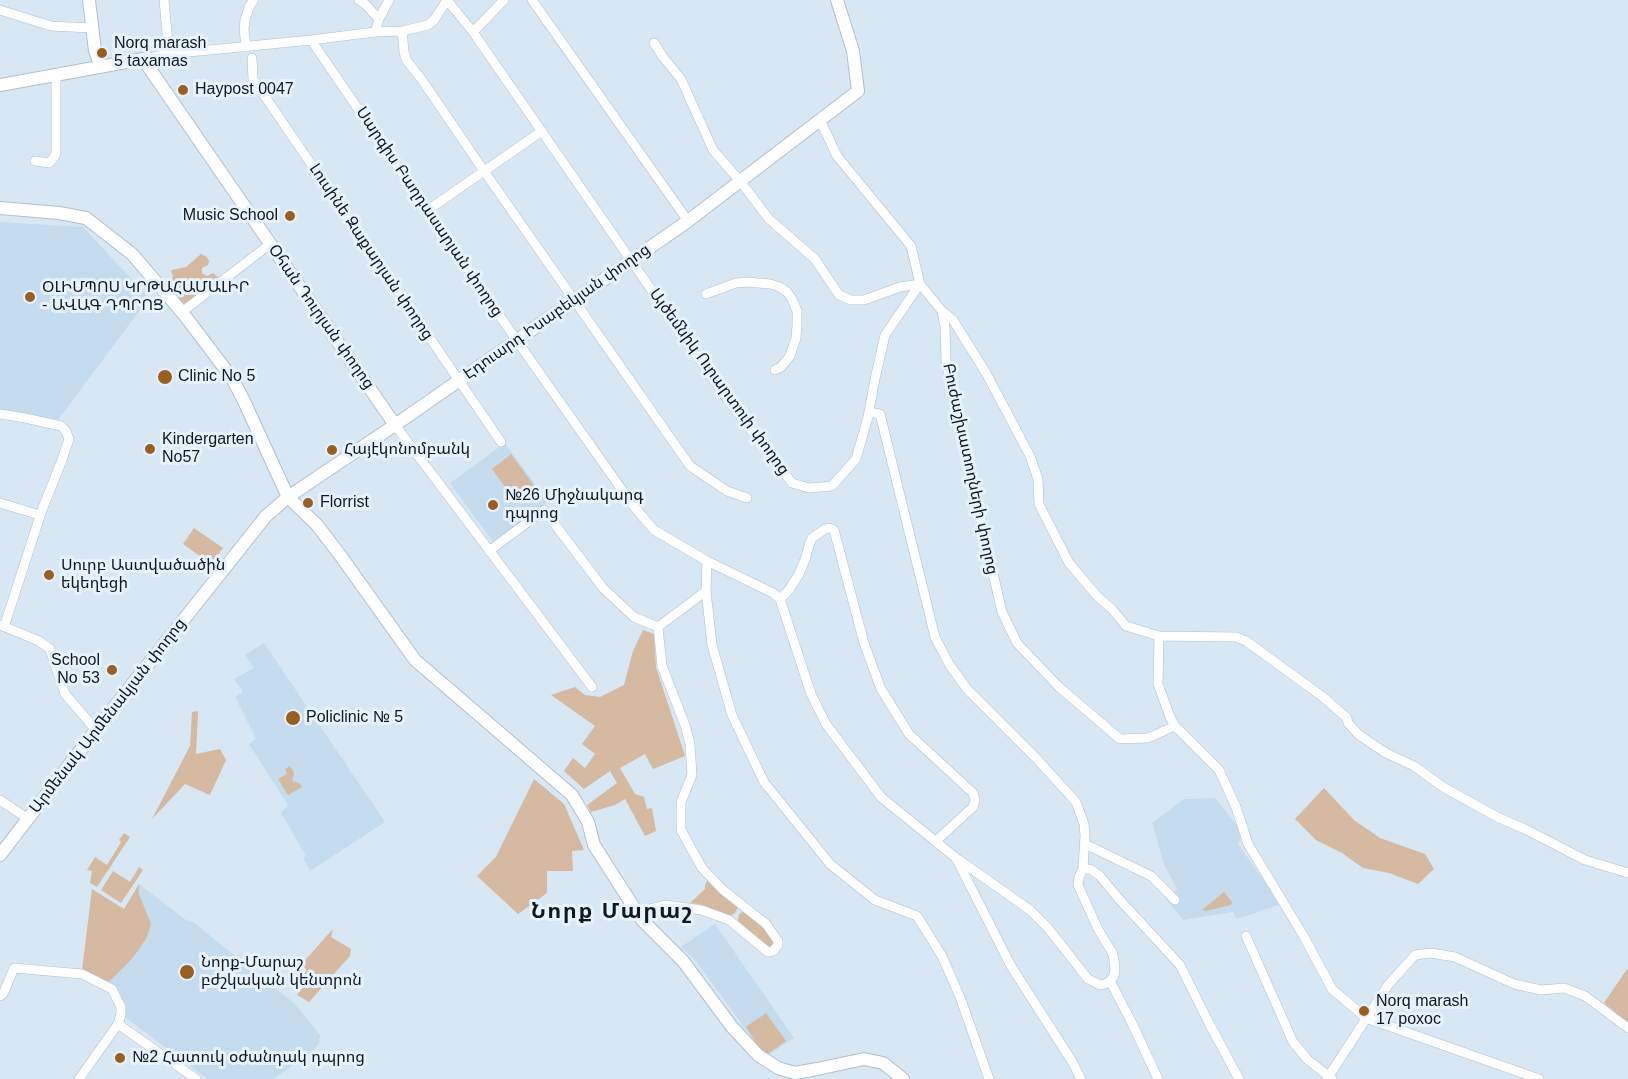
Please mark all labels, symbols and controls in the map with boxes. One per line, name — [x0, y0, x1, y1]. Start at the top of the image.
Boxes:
place label: Norq marash 5 taxamas — [114, 34, 206, 72]
marker: Norq marash 5 taxamas — [95, 46, 109, 60]
place label: Haypost 0047 — [195, 80, 294, 100]
marker: Haypost 0047 — [176, 83, 190, 97]
street label: Սարգիս Բաղդասարյան փողոց — [351, 103, 507, 321]
street label: Լուսինե Զաքարյան փողոց — [305, 160, 437, 344]
place label: Music School — [183, 206, 278, 226]
marker: Music School — [283, 209, 297, 223]
street label: Էդուարդ Իսաբեկյան փողոց — [460, 240, 654, 384]
street label: Օհան Դուրյան փողոց — [264, 241, 378, 393]
place label: ՕԼԻՄՊՈՍ ԿՐԹԱՀԱՄԱԼԻՐ - ԱՎԱԳ ԴՊՐՈՑ — [42, 278, 250, 316]
street label: Այծեմնիկ Ուրարտուի փողոց — [645, 285, 793, 479]
marker: ՕԼԻՄՊՈՍ ԿՐԹԱՀԱՄԱԼԻՐ - ԱՎԱԳ ԴՊՐՈՑ — [23, 290, 37, 304]
street label: Բուժաշխատողների փողոց — [938, 362, 1002, 576]
place label: Clinic No 5 — [178, 367, 255, 387]
marker: Clinic No 5 — [156, 368, 174, 386]
place label: Kindergarten No57 — [162, 430, 254, 468]
place label: Հայէկոնոմբանկ — [344, 440, 470, 460]
marker: Kindergarten No57 — [143, 442, 157, 456]
marker: Հայէկոնոմբանկ — [325, 443, 339, 457]
place label: №26 Միջնակարգ դպրոց — [505, 486, 643, 524]
place label: Florrist — [320, 493, 369, 513]
marker: Florrist — [301, 496, 315, 510]
marker: №26 Միջնակարգ դպրոց — [486, 498, 500, 512]
place label: Սուրբ Աստվածածին եկեղեցի — [61, 556, 225, 594]
marker: Սուրբ Աստվածածին եկեղեցի — [42, 568, 56, 582]
street label: Արմենակ Արմենակյան փողոց — [26, 615, 190, 817]
place label: School No 53 — [51, 651, 100, 689]
marker: School No 53 — [105, 663, 119, 677]
place label: Policlinic № 5 — [306, 708, 403, 728]
marker: Policlinic № 5 — [284, 709, 302, 727]
district label: Նորք Մարաշ — [531, 899, 693, 925]
place label: Նորք-Մարաշ բժշկական կենտրոն — [201, 953, 362, 991]
marker: Նորք-Մարաշ բժշկական կենտրոն — [178, 963, 196, 981]
place label: Norq marash 17 poxoc — [1376, 992, 1468, 1030]
marker: Norq marash 17 poxoc — [1357, 1004, 1371, 1018]
place label: №2 Հատուկ օժանդակ դպրոց — [132, 1048, 365, 1068]
marker: №2 Հատուկ օժանդակ դպրոց — [113, 1051, 127, 1065]

